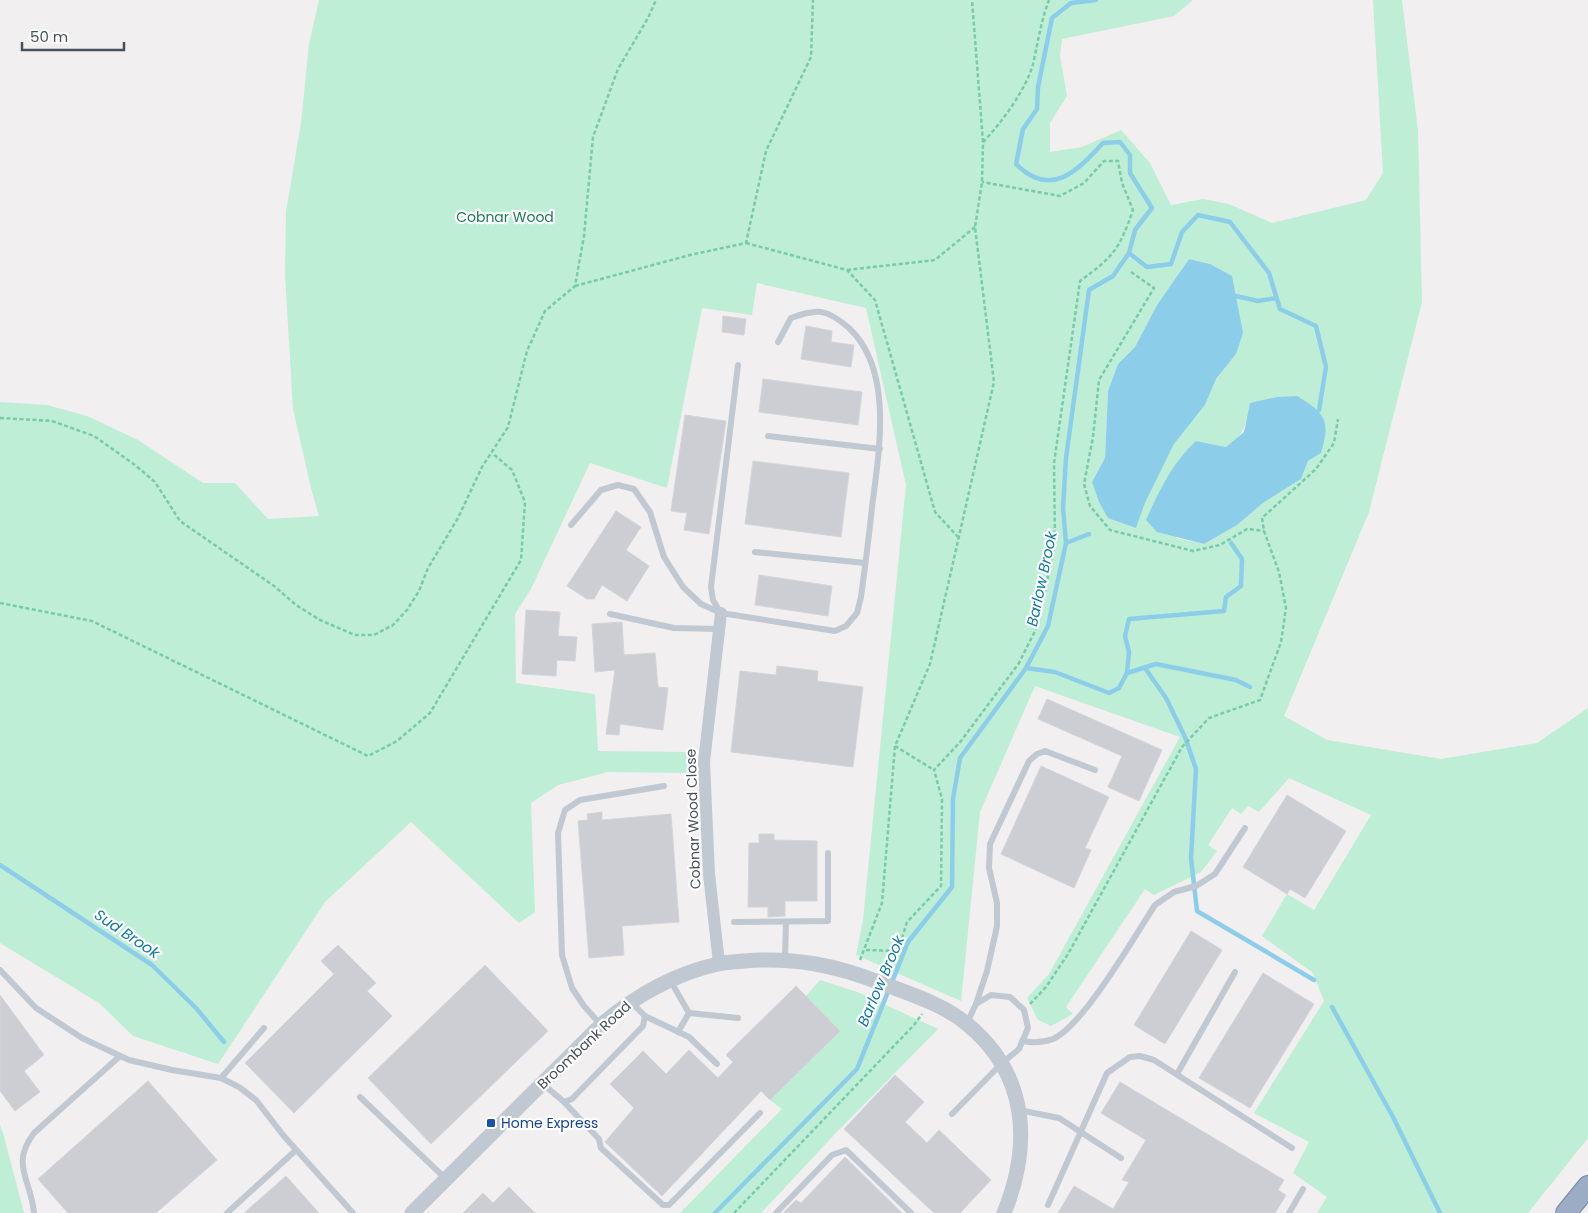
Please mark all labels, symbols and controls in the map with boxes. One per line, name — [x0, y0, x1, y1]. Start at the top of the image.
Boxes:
scale bar — [22, 20, 125, 52]
text: 50 m — [30, 26, 68, 47]
park label: Cobnar Wood — [456, 207, 554, 227]
water label: Barlow Brook — [1021, 528, 1062, 628]
street label: Cobnar Wood Close — [681, 748, 705, 890]
water label: Sud Brook — [90, 904, 165, 964]
water label: Barlow Brook — [852, 931, 910, 1029]
street label: Broombank Road — [533, 996, 635, 1094]
place label: Home Express — [501, 1113, 598, 1133]
marker: Home Express — [485, 1117, 497, 1129]

